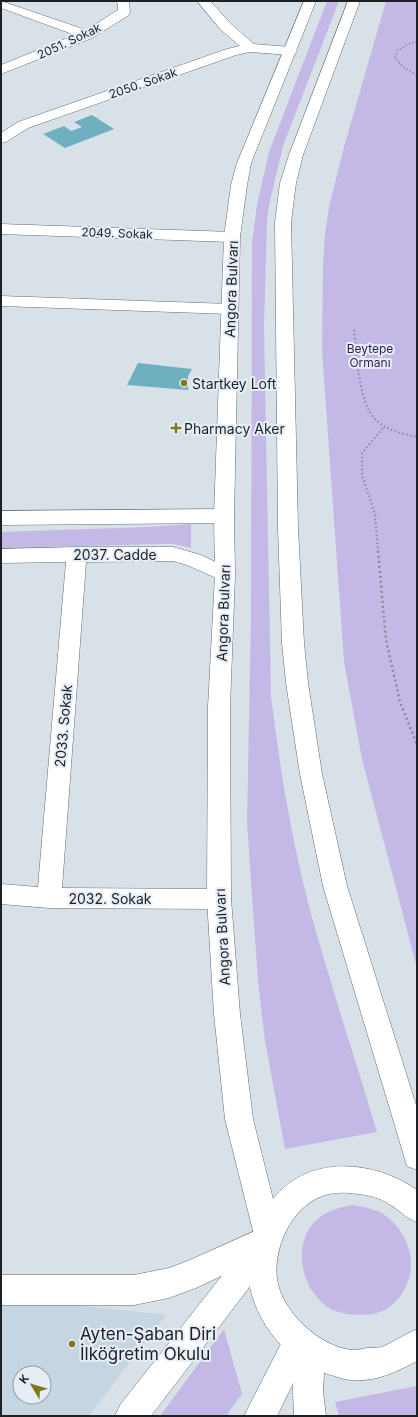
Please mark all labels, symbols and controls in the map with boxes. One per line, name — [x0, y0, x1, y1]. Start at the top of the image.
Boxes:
street label: 2051. Sokak — [35, 20, 104, 62]
street label: 2050. Sokak — [107, 64, 179, 102]
street label: 2049. Sokak — [81, 224, 153, 242]
street label: Angora Bulvarı — [221, 240, 241, 338]
park label: Beytepe Ormanı — [347, 341, 393, 370]
place label: Startkey Loft — [192, 375, 277, 392]
marker: Startkey Loft — [179, 378, 189, 388]
place label: Pharmacy Aker — [184, 420, 285, 437]
marker: Pharmacy Aker — [171, 423, 181, 433]
street label: 2037. Cadde — [73, 546, 157, 563]
street label: Angora Bulvarı — [213, 564, 233, 662]
street label: 2033. Sokak — [51, 684, 75, 768]
street label: Angora Bulvarı — [211, 888, 233, 986]
street label: 2032. Sokak — [68, 890, 152, 907]
place label: Ayten-Şaban Diri İlköğretim Okulu — [80, 1324, 216, 1364]
marker: Ayten-Şaban Diri İlköğretim Okulu — [67, 1339, 77, 1349]
north arrow — [12, 1365, 52, 1405]
text: K — [16, 1371, 32, 1386]

